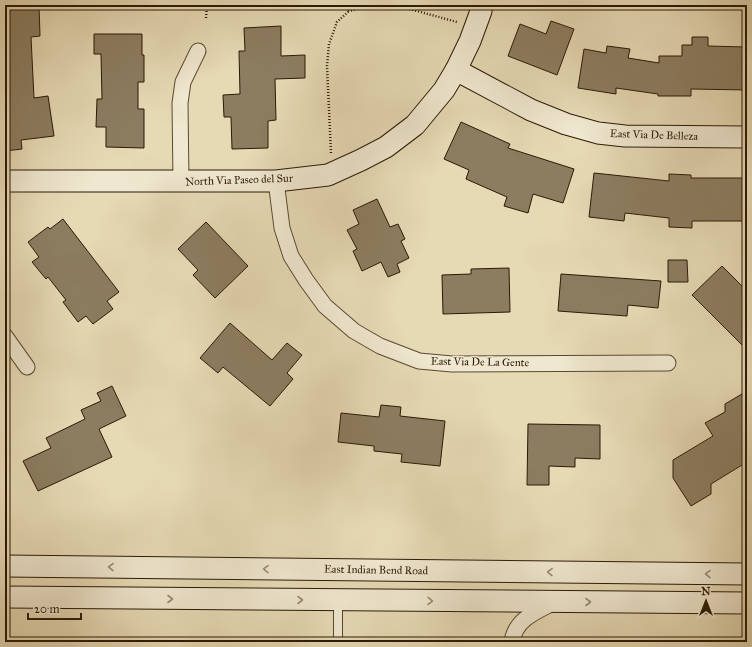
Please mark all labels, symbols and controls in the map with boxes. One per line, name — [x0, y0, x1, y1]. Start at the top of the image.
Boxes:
street label: East Via De Belleza — [610, 127, 699, 143]
street label: North Via Paseo del Sur — [185, 172, 294, 188]
street label: East Via De La Gente — [431, 355, 530, 369]
one-way arrow — [108, 563, 114, 572]
street label: East Indian Bend Road — [324, 563, 429, 577]
one-way arrow — [263, 565, 269, 573]
one-way arrow — [547, 568, 553, 576]
one-way arrow — [705, 570, 711, 578]
north arrow — [686, 581, 726, 621]
text: N — [701, 585, 711, 598]
one-way arrow — [167, 594, 173, 603]
scale bar — [28, 595, 81, 621]
one-way arrow — [297, 596, 303, 604]
one-way arrow — [427, 597, 433, 605]
one-way arrow — [585, 598, 591, 606]
text: 20 m — [34, 602, 60, 616]

